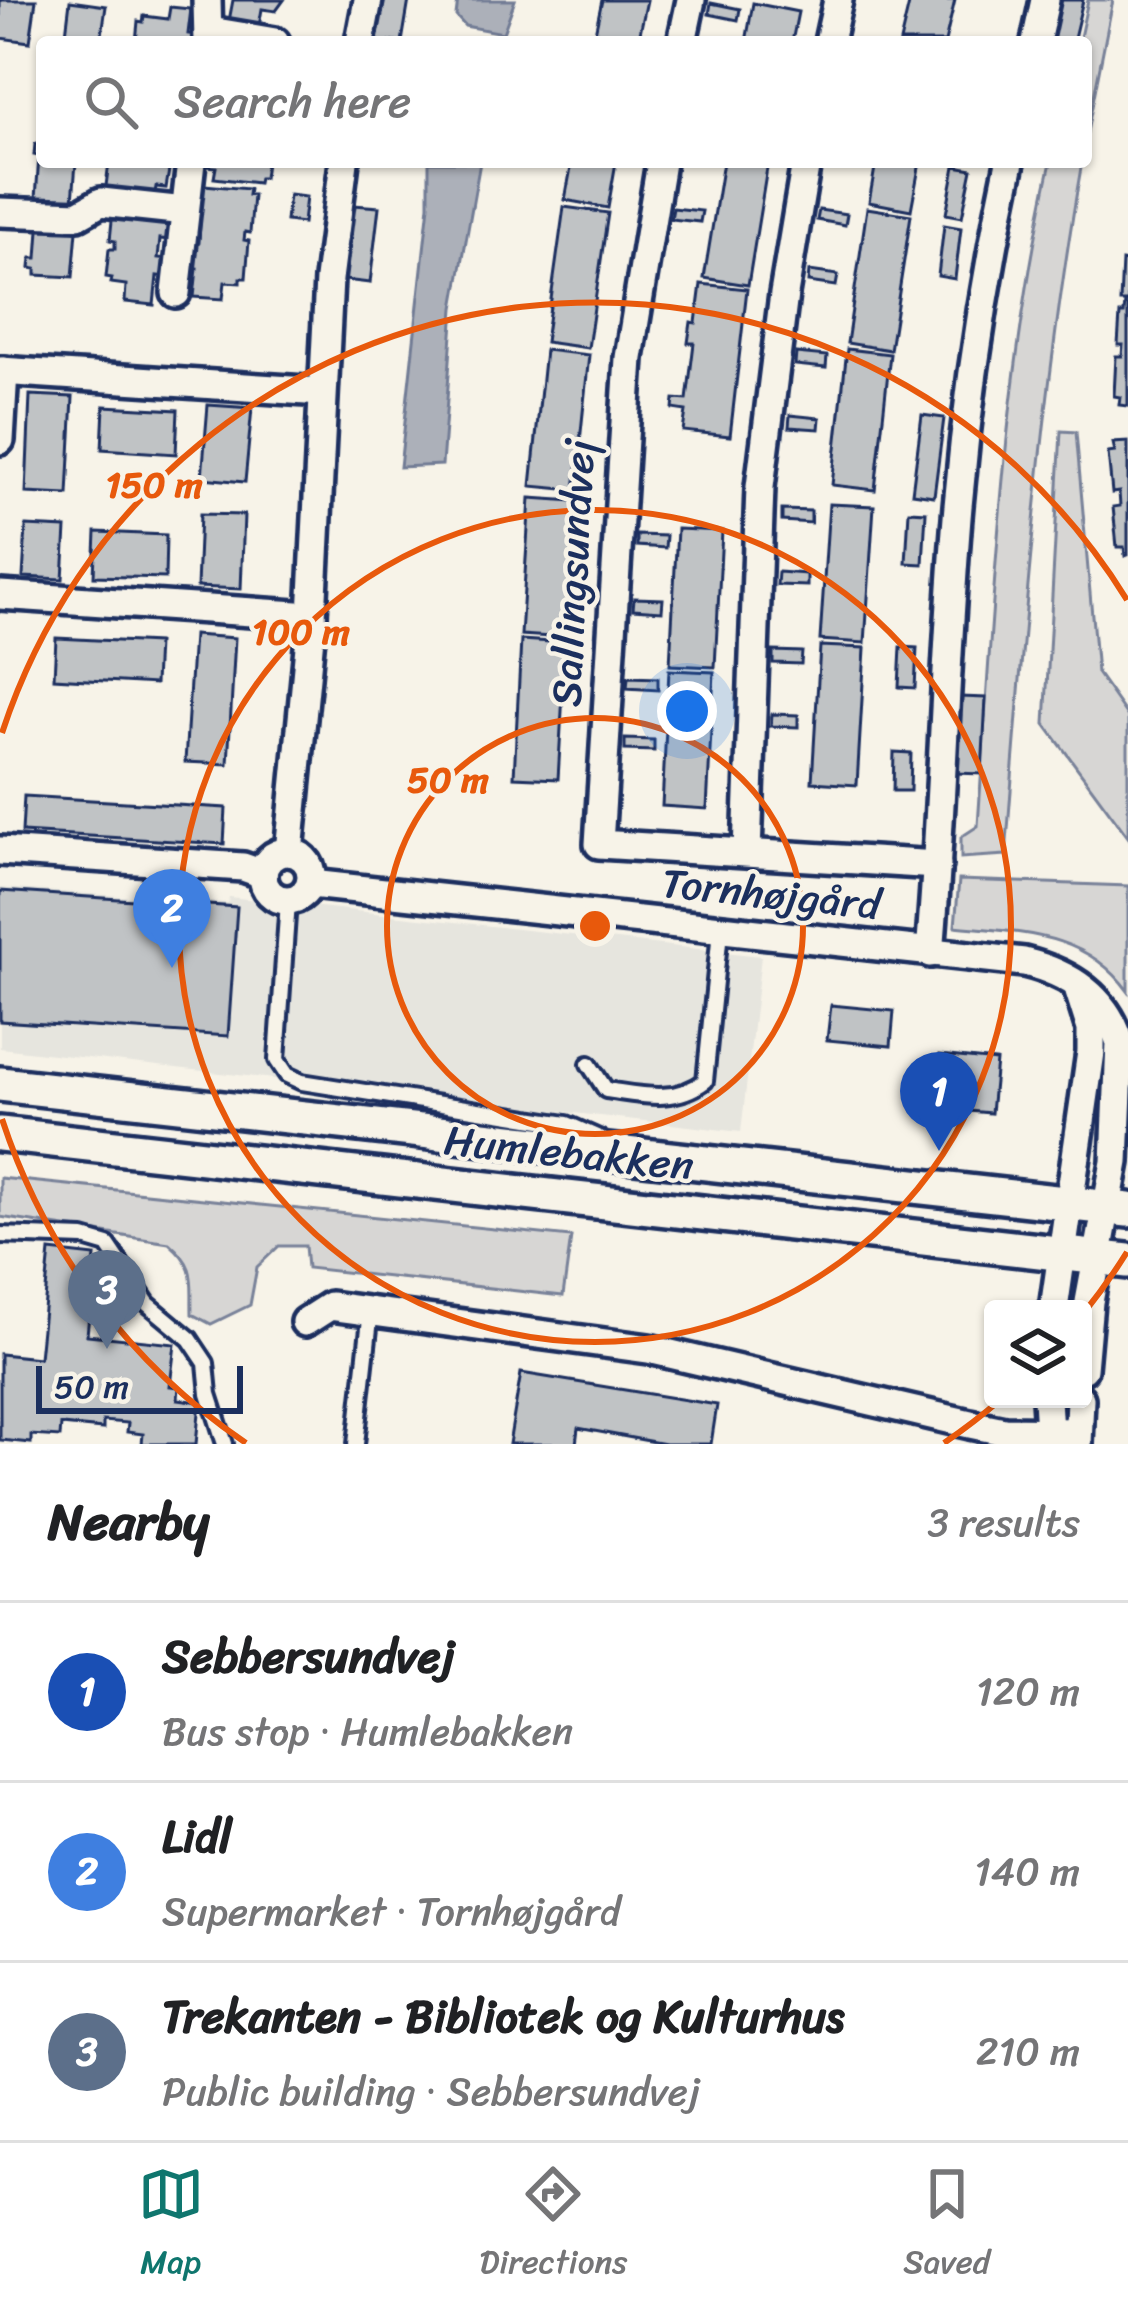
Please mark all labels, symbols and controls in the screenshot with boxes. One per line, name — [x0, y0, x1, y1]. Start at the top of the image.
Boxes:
search box — [36, 36, 1092, 168]
text: Search here — [174, 62, 411, 142]
icon: search — [78, 69, 144, 135]
street label: Sallingsundvej — [529, 436, 617, 708]
text: 150 m — [105, 453, 203, 517]
text: 100 m — [252, 600, 350, 664]
your location — [657, 681, 717, 741]
text: 50 m — [407, 748, 489, 812]
street label: Tornhøjgård — [658, 846, 887, 943]
pin: 2 — [133, 869, 211, 968]
centre of rings — [574, 905, 616, 947]
pin: 1 — [900, 1052, 978, 1151]
street label: Humlebakken — [441, 1103, 697, 1203]
pin: 3 — [68, 1250, 146, 1349]
map controls — [984, 1300, 1092, 1408]
button: layers — [984, 1300, 1092, 1408]
text: 50 m — [54, 1358, 129, 1416]
scale bar — [36, 1360, 243, 1413]
text: Nearby — [48, 1477, 209, 1567]
text: 3 results — [927, 1488, 1080, 1557]
text: Sebbersundvej — [162, 1617, 455, 1697]
text: 1 — [79, 1657, 95, 1726]
text: 120 m — [976, 1657, 1080, 1726]
text: Bus stop · Humlebakken — [162, 1697, 573, 1766]
text: Lidl — [162, 1797, 232, 1877]
text: 2 — [76, 1837, 98, 1906]
text: 140 m — [974, 1837, 1080, 1906]
text: Supermarket · Tornhøjgård — [162, 1877, 621, 1946]
text: Trekanten - Bibliotek og Kulturhus — [162, 1977, 845, 2057]
text: 3 — [76, 2017, 98, 2086]
text: 210 m — [976, 2017, 1080, 2086]
text: Public building · Sebbersundvej — [162, 2057, 701, 2126]
tab: Map — [138, 2161, 204, 2291]
tab: Directions — [480, 2161, 627, 2291]
tab: Saved — [903, 2161, 990, 2291]

